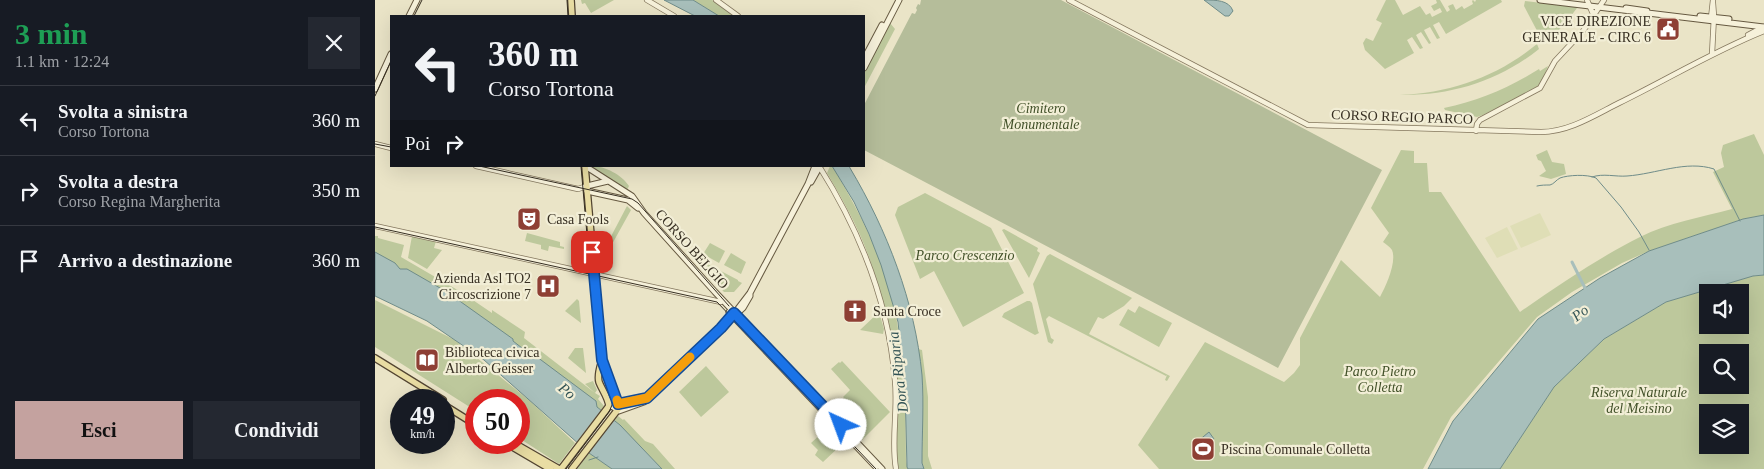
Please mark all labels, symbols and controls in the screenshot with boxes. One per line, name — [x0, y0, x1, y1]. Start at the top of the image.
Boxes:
place label: VICE DIREZIONE GENERALE - CIRC 6 — [1522, 14, 1651, 45]
public building icon: VICE DIREZIONE GENERALE - CIRC 6 — [1655, 16, 1681, 42]
text: 3 min — [15, 17, 88, 50]
button: close — [308, 17, 360, 69]
icon: left — [405, 35, 470, 100]
text: 360 m — [488, 35, 578, 74]
text: 1.1 km · 12:24 — [15, 53, 109, 70]
text: Corso Tortona — [488, 76, 614, 101]
text: Svolta a sinistra — [58, 101, 188, 122]
park label: Cimitero Monumentale — [1002, 101, 1079, 132]
icon: left — [15, 107, 43, 135]
street label: CORSO REGIO PARCO — [1331, 107, 1473, 127]
text: 360 m — [312, 110, 360, 131]
text: Corso Tortona — [58, 123, 149, 140]
icon: right — [440, 130, 468, 158]
text: Poi — [405, 133, 430, 154]
text: Svolta a destra — [58, 171, 178, 192]
icon: right — [15, 177, 43, 205]
text: 350 m — [312, 180, 360, 201]
text: Corso Regina Margherita — [58, 193, 220, 210]
theatre icon: Casa Fools — [516, 206, 542, 232]
street label: CORSO BELGIO — [652, 206, 732, 292]
place label: Casa Fools — [547, 212, 609, 227]
pin — [571, 231, 613, 273]
icon: arrive — [578, 238, 606, 266]
icon: arrive — [15, 247, 43, 275]
park label: Parco Crescenzio — [915, 248, 1014, 263]
text: Arrivo a destinazione — [58, 250, 232, 271]
text: 360 m — [312, 250, 360, 271]
place label: Azienda Asl TO2 Circoscrizione 7 — [434, 271, 531, 302]
hospital icon: Azienda Asl TO2 Circoscrizione 7 — [535, 273, 561, 299]
map controls — [1699, 284, 1749, 454]
button: sound — [1699, 284, 1749, 334]
church icon: Santa Croce — [842, 298, 868, 324]
water label: Po — [1568, 301, 1592, 325]
place label: Santa Croce — [873, 304, 941, 319]
water label: Dora Riparia — [885, 331, 911, 414]
button: search — [1699, 344, 1749, 394]
place label: Biblioteca civica Alberto Geisser — [445, 345, 540, 376]
library icon: Biblioteca civica Alberto Geisser — [414, 347, 440, 373]
park label: Parco Pietro Colletta — [1343, 364, 1416, 395]
water label: Po — [555, 379, 579, 403]
park label: Riserva Naturale del Meisino — [1590, 385, 1687, 416]
speed limit sign: 50 — [465, 389, 530, 454]
position arrow — [814, 398, 866, 450]
button: Esci — [15, 401, 183, 459]
button: Condividi — [193, 401, 360, 459]
text: 49 — [410, 402, 435, 429]
button: layers — [1699, 404, 1749, 454]
text: km/h — [410, 427, 435, 441]
sports icon: Piscina Comunale Colletta — [1190, 436, 1216, 462]
place label: Piscina Comunale Colletta — [1221, 442, 1371, 457]

